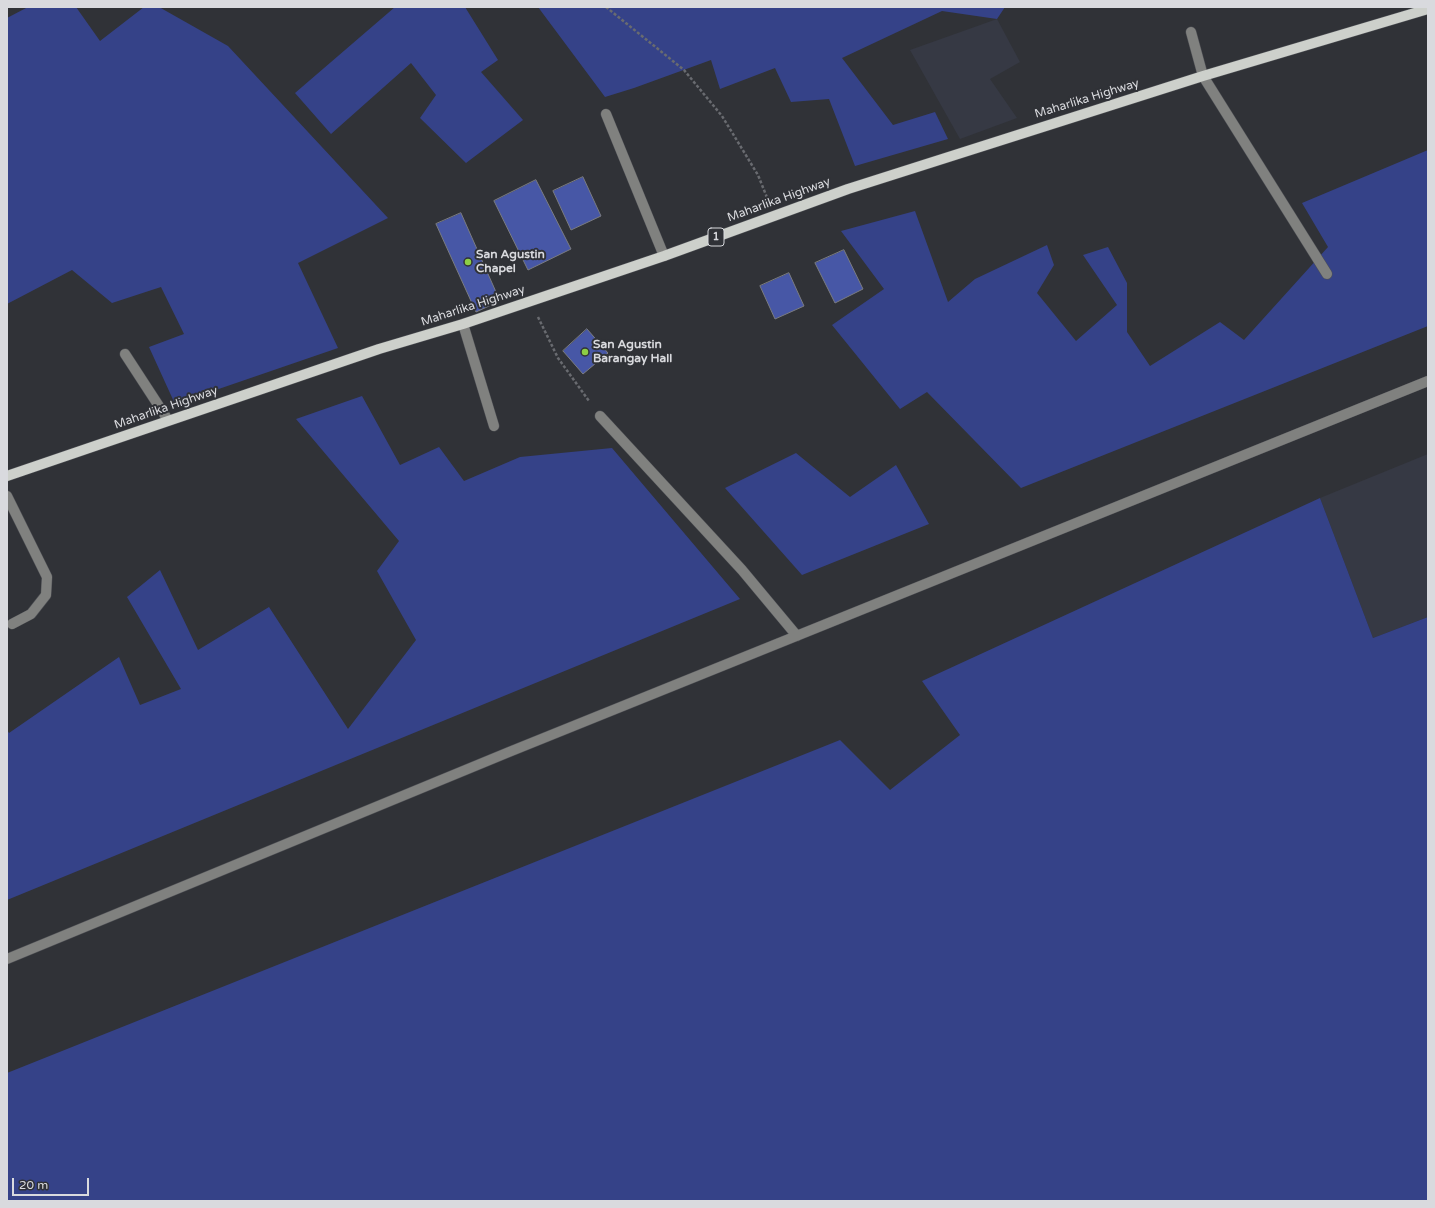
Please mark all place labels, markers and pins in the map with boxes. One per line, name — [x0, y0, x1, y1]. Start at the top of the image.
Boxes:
place label: San Agustin Chapel — [476, 248, 545, 276]
marker: San Agustin Chapel — [463, 257, 473, 267]
place label: San Agustin Barangay Hall — [593, 338, 672, 366]
marker: San Agustin Barangay Hall — [580, 347, 590, 357]

